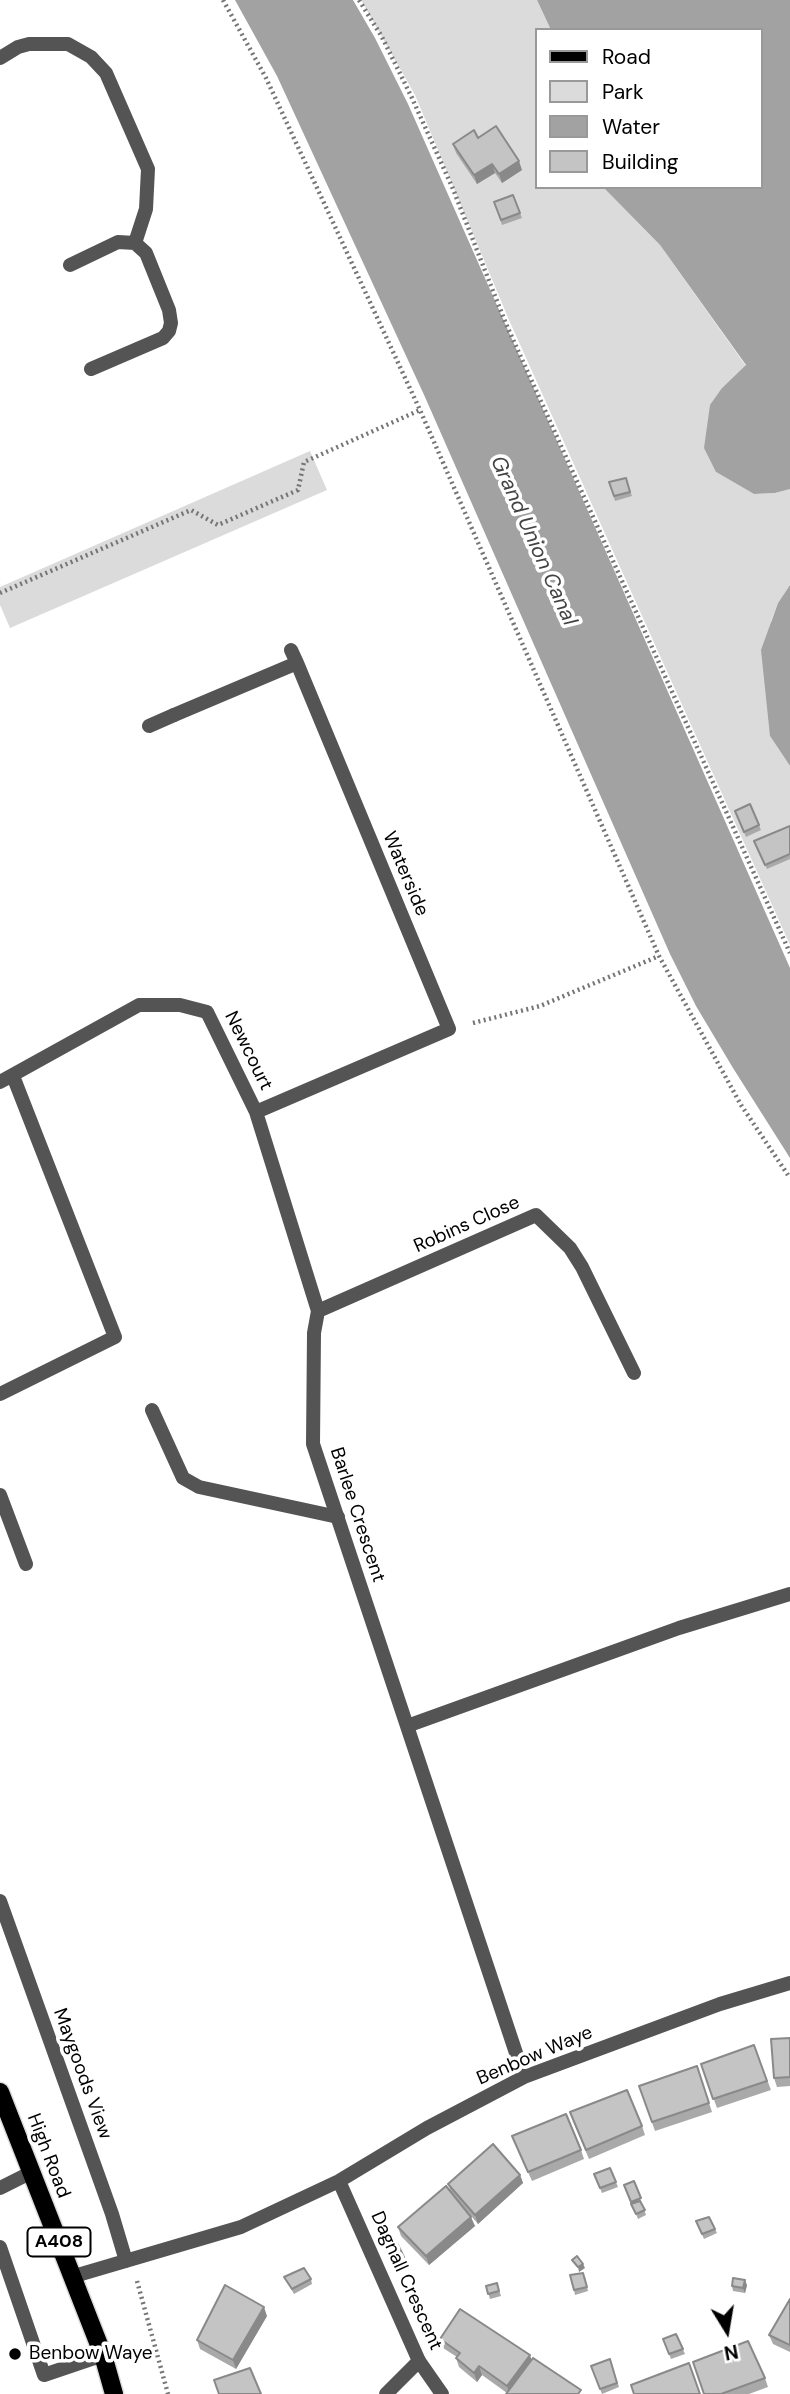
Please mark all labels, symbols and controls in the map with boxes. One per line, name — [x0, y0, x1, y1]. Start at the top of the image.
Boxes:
legend — [534, 28, 762, 189]
text: Road — [602, 43, 651, 71]
text: Park — [602, 78, 643, 106]
text: Water — [602, 113, 660, 141]
text: Building — [602, 148, 678, 176]
water label: Grand Union Canal — [484, 452, 582, 630]
street label: Waterside — [377, 828, 433, 920]
street label: Newcourt — [219, 1008, 277, 1094]
street label: Robins Close — [411, 1192, 523, 1258]
street label: Barlee Crescent — [324, 1445, 390, 1585]
street label: Maygoods View — [48, 2006, 116, 2142]
street label: Benbow Waye — [474, 2021, 596, 2091]
street label: High Road — [22, 2111, 74, 2201]
street label: Dagnall Crescent — [365, 2208, 447, 2354]
road number: A408 — [28, 2228, 90, 2256]
north arrow — [692, 2296, 762, 2366]
text: N — [722, 2339, 740, 2366]
place label: Benbow Waye — [29, 2343, 152, 2365]
marker: Benbow Waye — [7, 2346, 23, 2362]

